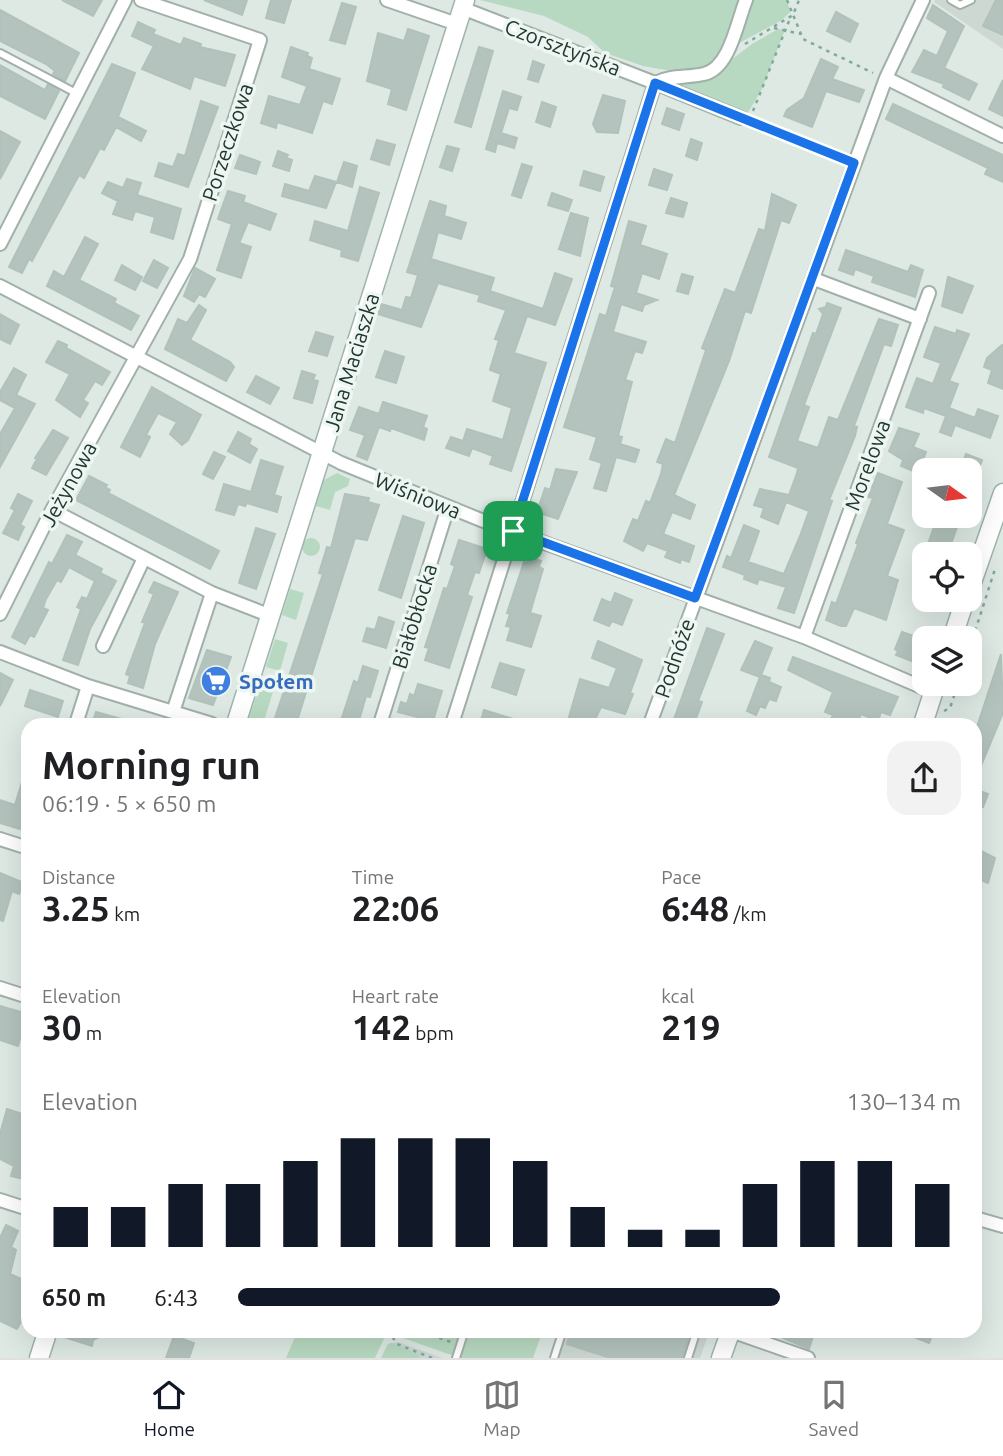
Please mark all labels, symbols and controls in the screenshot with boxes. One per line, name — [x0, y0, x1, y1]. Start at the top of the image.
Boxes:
street label: Czorsztyńska — [502, 14, 624, 80]
street label: Porzeczkowa — [197, 80, 257, 204]
street label: Jana Maciaszka — [319, 290, 383, 434]
street label: Morelowa — [839, 416, 895, 514]
street label: Jeżynowa — [35, 437, 101, 531]
north arrow — [912, 458, 982, 528]
map controls — [912, 458, 982, 696]
street label: Wiśniowa — [372, 467, 464, 523]
pin — [483, 501, 543, 561]
icon: arrive — [494, 512, 532, 550]
button: locate — [912, 542, 982, 612]
street label: Białobłocka — [387, 561, 441, 671]
street label: Podnóże — [649, 615, 699, 701]
button: layers — [912, 626, 982, 696]
supermarket icon: Społem — [199, 664, 233, 698]
place label: Społem — [239, 669, 314, 693]
button: share — [887, 741, 961, 815]
text: Morning run — [42, 744, 261, 786]
text: 06:19 · 5 × 650 m — [42, 791, 216, 816]
text: Distance — [42, 866, 116, 888]
text: Time — [352, 866, 394, 888]
text: Pace — [661, 866, 702, 888]
text: 3.25 — [42, 888, 110, 928]
text: 22:06 — [352, 888, 439, 928]
text: 6:48 — [661, 888, 729, 928]
text: km — [110, 903, 140, 925]
text: /km — [729, 903, 767, 925]
text: Elevation — [42, 985, 121, 1007]
text: Heart rate — [352, 985, 439, 1007]
text: kcal — [661, 985, 694, 1007]
text: 30 — [42, 1007, 81, 1047]
text: 142 — [352, 1007, 411, 1047]
text: 219 — [661, 1007, 721, 1047]
text: m — [81, 1022, 102, 1044]
text: bpm — [411, 1022, 454, 1044]
text: Elevation — [42, 1089, 138, 1114]
text: 130–134 m — [847, 1089, 961, 1114]
text: 650 m — [42, 1285, 106, 1310]
text: 6:43 — [154, 1285, 199, 1310]
tab: Home — [144, 1376, 195, 1440]
tab: Map — [483, 1376, 521, 1440]
tab: Saved — [809, 1376, 859, 1440]

